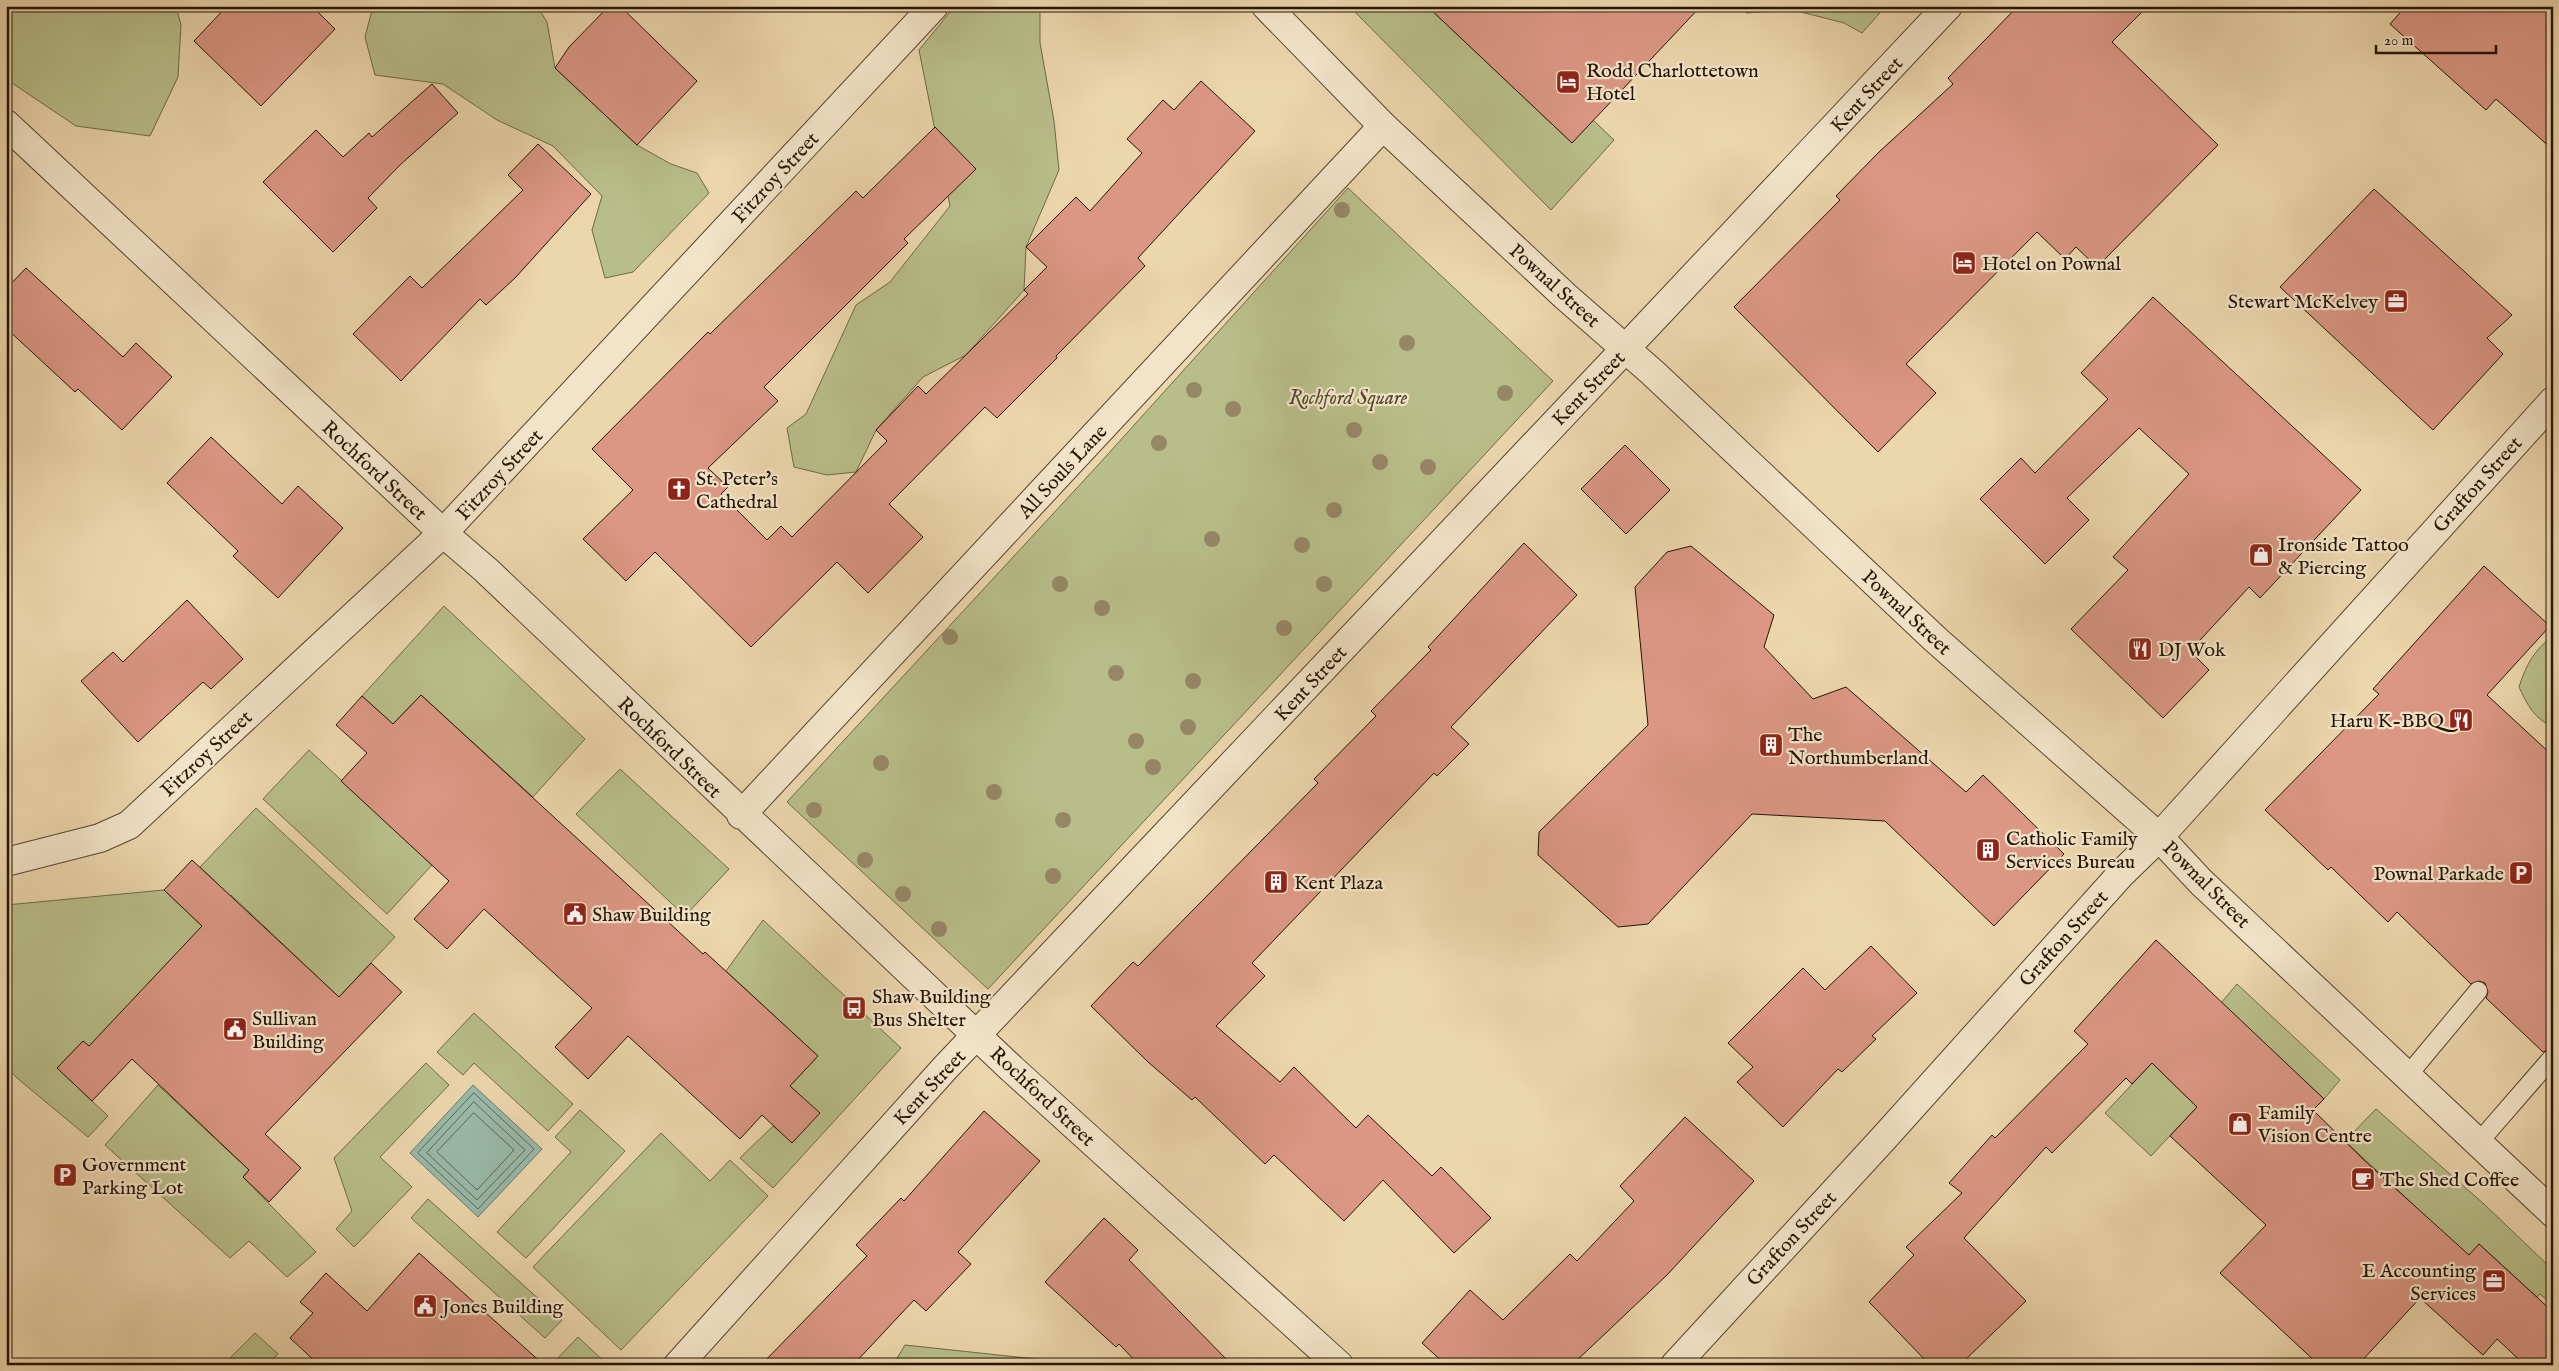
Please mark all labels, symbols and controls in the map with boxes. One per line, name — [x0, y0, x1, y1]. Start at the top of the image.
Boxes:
scale bar — [2376, 22, 2496, 54]
text: 20 m — [2384, 31, 2414, 50]
street label: Kent Street — [1826, 52, 1909, 138]
place label: Rodd Charlottetown Hotel — [1586, 59, 1759, 107]
hotel icon: Rodd Charlottetown Hotel — [1555, 69, 1581, 95]
street label: Fitzroy Street — [727, 127, 825, 229]
street label: Pownal Street — [1503, 239, 1605, 334]
hotel icon: Hotel on Pownal — [1951, 250, 1977, 276]
place label: Hotel on Pownal — [1982, 252, 2121, 277]
office icon: Stewart McKelvey — [2383, 288, 2409, 314]
place label: Stewart McKelvey — [2228, 290, 2378, 315]
street label: Kent Street — [1547, 346, 1631, 432]
park label: Rochford Square — [1289, 386, 1408, 411]
street label: Rochford Street — [316, 416, 432, 526]
street label: All Souls Lane — [1012, 420, 1113, 525]
street label: Fitzroy Street — [451, 424, 549, 526]
street label: Grafton Street — [2428, 431, 2528, 538]
place label: St. Peter's Cathedral — [696, 467, 778, 515]
church icon: St. Peter's Cathedral — [666, 476, 692, 502]
place label: Ironside Tattoo & Piercing — [2278, 533, 2409, 581]
shop icon: Ironside Tattoo & Piercing — [2248, 542, 2274, 568]
street label: Pownal Street — [1856, 565, 1956, 661]
restaurant icon: DJ Wok — [2127, 636, 2153, 662]
place label: DJ Wok — [2158, 638, 2226, 663]
street label: Kent Street — [1270, 641, 1353, 727]
street label: Rochford Street — [612, 692, 726, 804]
street label: Fitzroy Street — [156, 705, 258, 803]
restaurant icon: Haru K-BBQ — [2448, 707, 2474, 733]
place label: Haru K-BBQ — [2330, 709, 2459, 734]
place label: The Northumberland — [1788, 723, 1929, 771]
building icon: The Northumberland — [1758, 732, 1784, 758]
place label: Catholic Family Services Bureau — [2006, 827, 2138, 875]
street label: Pownal Street — [2157, 836, 2255, 934]
building icon: Catholic Family Services Bureau — [1975, 837, 2001, 863]
parking icon: Pownal Parkade — [2508, 860, 2534, 886]
place label: Pownal Parkade — [2373, 862, 2504, 887]
building icon: Kent Plaza — [1263, 869, 1289, 895]
place label: Kent Plaza — [1294, 871, 1383, 896]
street label: Grafton Street — [2014, 885, 2114, 992]
public building icon: Shaw Building — [562, 901, 588, 927]
place label: Shaw Building — [592, 903, 712, 928]
place label: Shaw Building Bus Shelter — [872, 985, 992, 1033]
bus stop icon: Shaw Building Bus Shelter — [841, 995, 867, 1021]
place label: Sullivan Building — [252, 1007, 325, 1055]
public building icon: Sullivan Building — [222, 1016, 248, 1042]
street label: Rochford Street — [984, 1042, 1100, 1152]
street label: Kent Street — [889, 1045, 972, 1131]
place label: Family Vision Centre — [2257, 1101, 2372, 1149]
shop icon: Family Vision Centre — [2227, 1111, 2253, 1137]
place label: Government Parking Lot — [82, 1153, 187, 1201]
parking icon: Government Parking Lot — [52, 1162, 78, 1188]
cafe icon: The Shed Coffee — [2350, 1166, 2376, 1192]
place label: The Shed Coffee — [2380, 1168, 2519, 1193]
street label: Grafton Street — [1742, 1186, 1843, 1292]
place label: E Accounting Services — [2362, 1259, 2477, 1307]
office icon: E Accounting Services — [2481, 1268, 2507, 1294]
public building icon: Jones Building — [412, 1293, 438, 1319]
place label: Jones Building — [440, 1295, 565, 1320]

